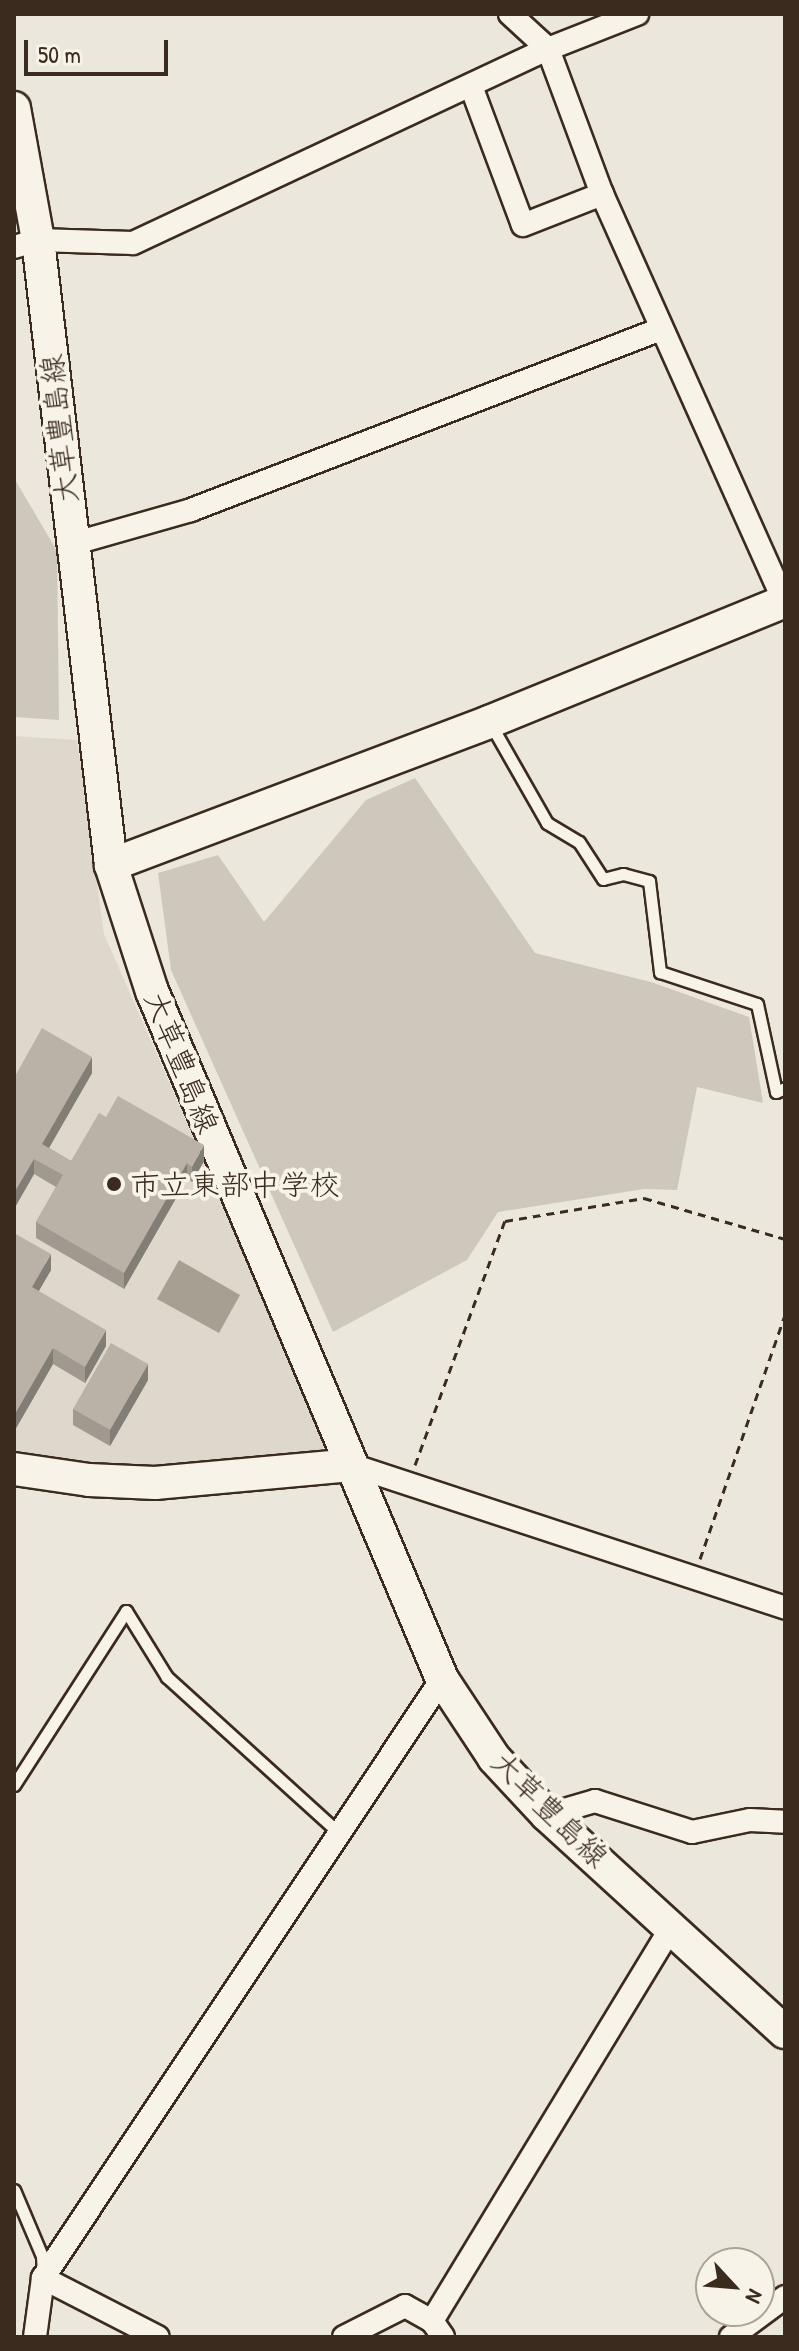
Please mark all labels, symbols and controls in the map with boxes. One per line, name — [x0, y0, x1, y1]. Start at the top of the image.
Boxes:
scale bar — [28, 24, 172, 74]
text: 50 m — [38, 38, 81, 70]
street label: 大草豊島線 — [33, 353, 85, 505]
street label: 大草豊島線 — [137, 986, 227, 1138]
place label: 市立東部中学校 — [130, 1166, 340, 1202]
marker: 市立東部中学校 — [105, 1175, 123, 1193]
street label: 大草豊島線 — [484, 1743, 616, 1875]
north arrow — [695, 2247, 775, 2327]
text: N — [739, 2285, 771, 2308]

